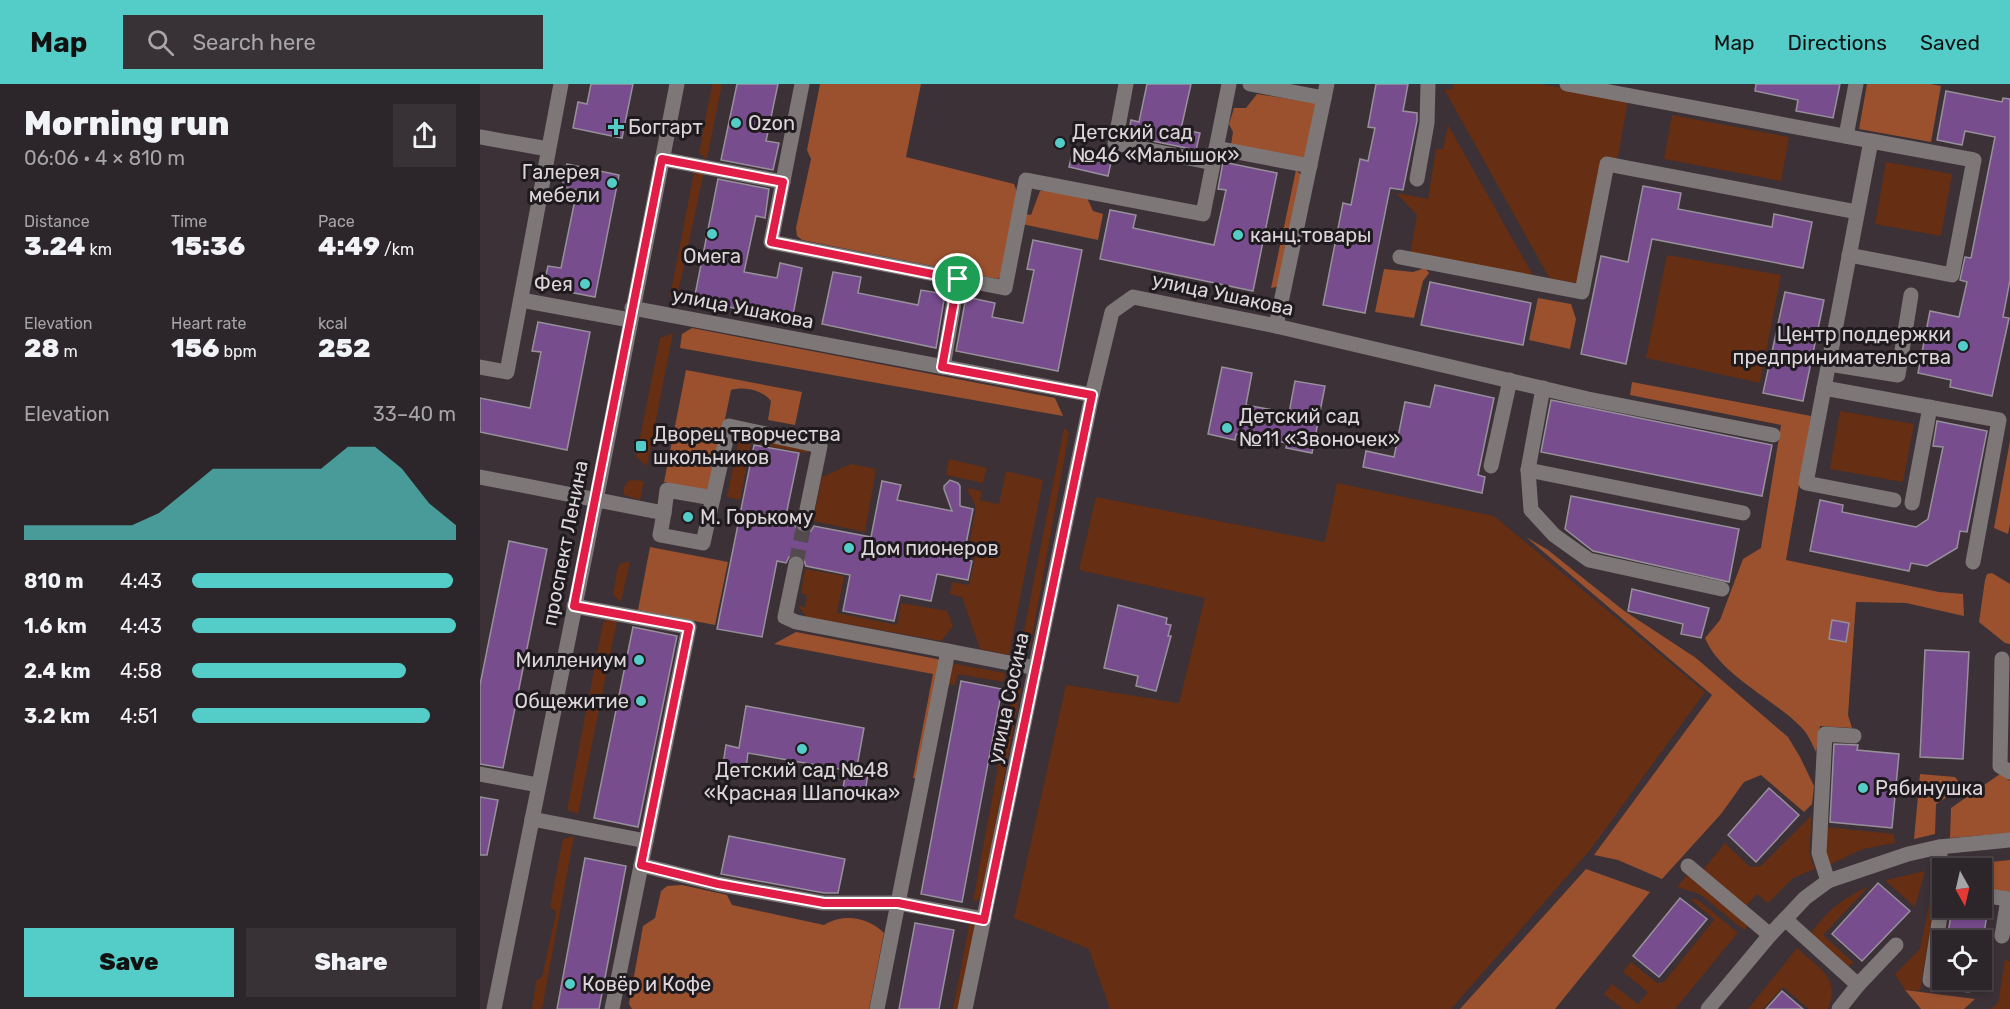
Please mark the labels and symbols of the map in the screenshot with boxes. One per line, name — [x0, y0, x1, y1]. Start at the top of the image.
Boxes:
place label: Ozon — [748, 111, 795, 135]
place label: Боггарт — [628, 115, 703, 139]
marker: Ozon — [729, 116, 743, 130]
marker: Боггарт — [609, 120, 623, 134]
place label: Детский сад №46 «Малышок» — [1072, 120, 1239, 167]
marker: Детский сад №46 «Малышок» — [1053, 136, 1067, 150]
place label: Галерея мебели — [522, 160, 600, 207]
marker: Галерея мебели — [605, 176, 619, 190]
place label: канц.товары — [1250, 223, 1371, 247]
marker: Омега — [705, 227, 719, 241]
marker: канц.товары — [1231, 228, 1245, 242]
place label: Омега — [683, 244, 741, 268]
pin — [932, 253, 983, 304]
street label: улица Ушакова — [1150, 267, 1296, 321]
place label: Фея — [534, 272, 573, 296]
marker: Фея — [578, 277, 592, 291]
street label: улица Ушакова — [670, 282, 816, 334]
place label: Центр поддержки предпринимательства — [1733, 322, 1951, 369]
marker: Центр поддержки предпринимательства — [1956, 339, 1970, 353]
place label: Детский сад №11 «Звоночек» — [1239, 404, 1400, 451]
marker: Детский сад №11 «Звоночек» — [1220, 421, 1234, 435]
place label: Дворец творчества школьников — [653, 422, 841, 469]
marker: Дворец творчества школьников — [634, 439, 648, 453]
street label: проспект Ленина — [537, 458, 593, 628]
place label: М. Горькому — [700, 505, 813, 529]
marker: М. Горькому — [681, 510, 695, 524]
place label: Дом пионеров — [861, 536, 999, 560]
marker: Дом пионеров — [842, 541, 856, 555]
street label: улица Сосина — [982, 630, 1034, 766]
place label: Миллениум — [516, 648, 627, 672]
marker: Миллениум — [632, 653, 646, 667]
place label: Общежитие — [515, 689, 629, 713]
marker: Общежитие — [634, 694, 648, 708]
marker: Детский сад №48 «Красная Шапочка» — [795, 742, 809, 756]
place label: Детский сад №48 «Красная Шапочка» — [704, 758, 900, 805]
place label: Рябинушка — [1875, 776, 1983, 800]
marker: Рябинушка — [1856, 781, 1870, 795]
north arrow — [1932, 858, 1992, 918]
place label: Ковёр и Кофе — [582, 972, 711, 996]
marker: Ковёр и Кофе — [563, 977, 577, 991]

